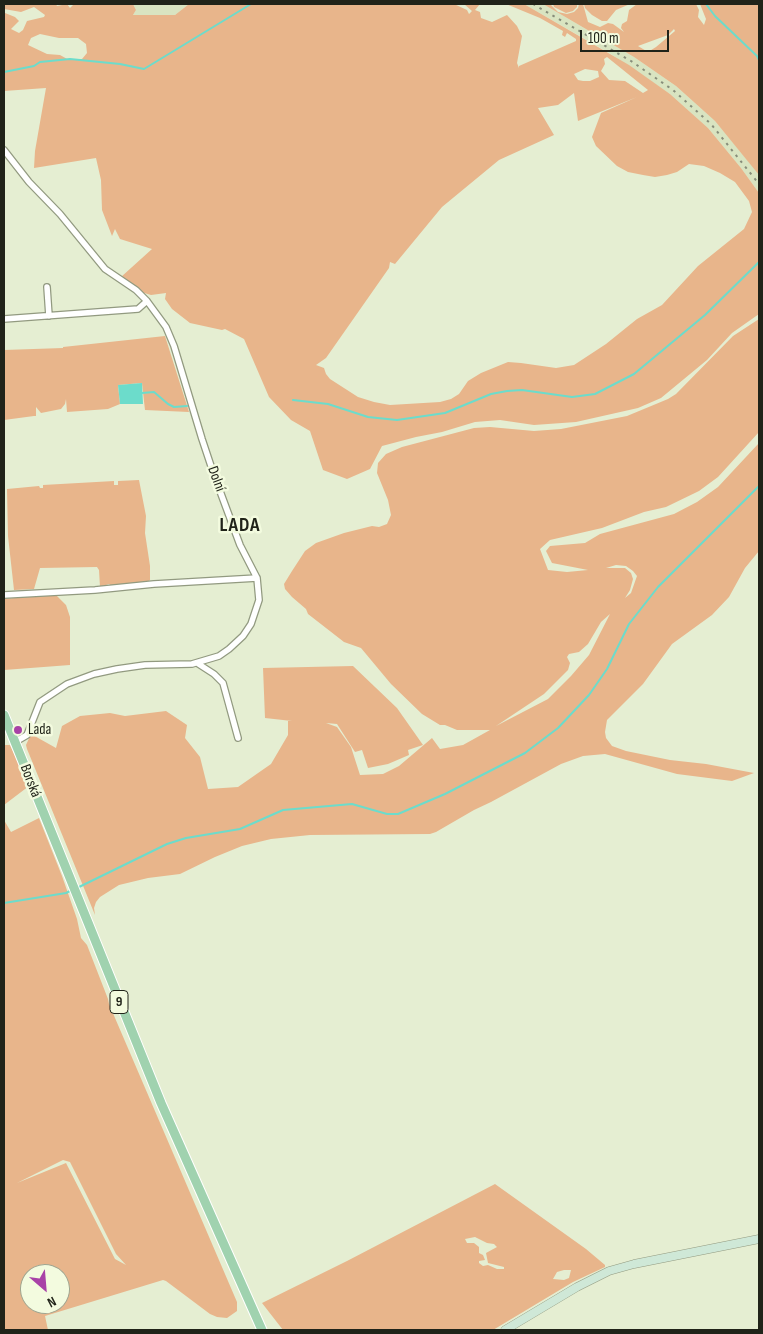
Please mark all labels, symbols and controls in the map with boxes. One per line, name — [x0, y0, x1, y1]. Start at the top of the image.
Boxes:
scale bar — [583, 20, 672, 52]
text: 100 m — [588, 29, 619, 48]
street label: Dolní — [203, 464, 229, 494]
district label: LADA — [219, 514, 261, 538]
place label: Lada — [28, 721, 51, 739]
marker: Lada — [12, 724, 24, 736]
street label: Borská — [16, 762, 44, 800]
road number: 9 — [110, 990, 128, 1014]
north arrow — [20, 1264, 70, 1314]
text: N — [44, 1293, 59, 1311]

